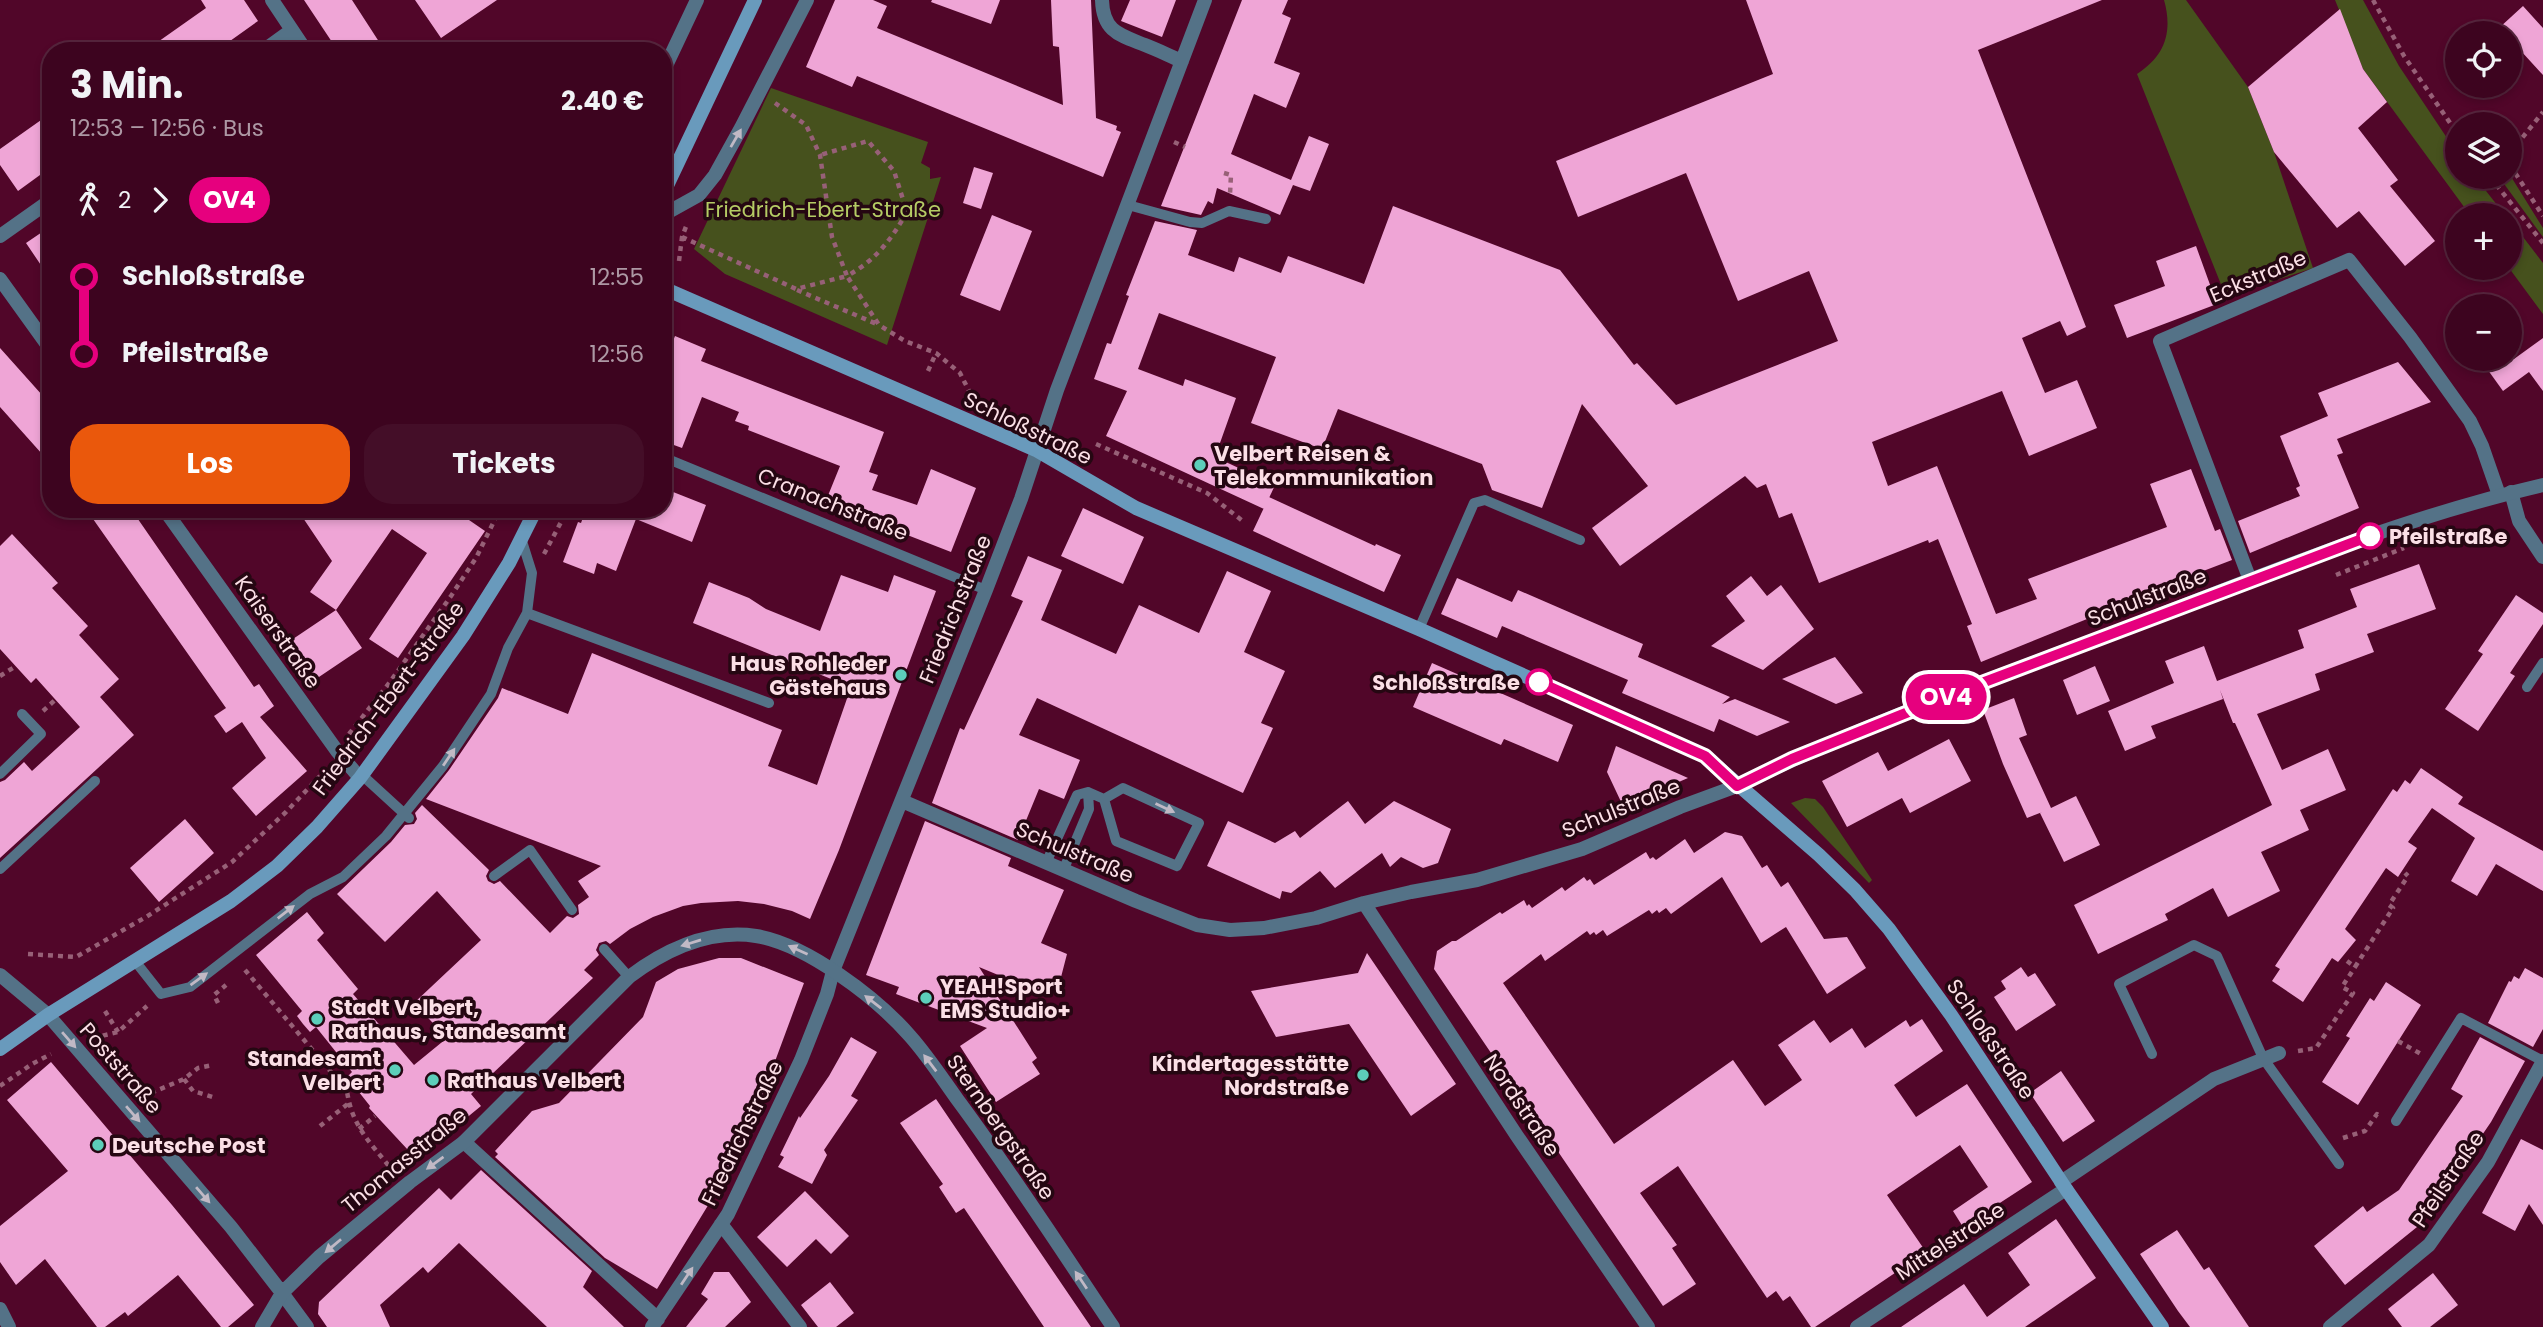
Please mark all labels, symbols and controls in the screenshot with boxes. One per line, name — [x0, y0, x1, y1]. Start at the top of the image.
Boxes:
map controls — [2445, 21, 2522, 371]
button: locate — [2445, 21, 2522, 98]
text: 3 Min. — [70, 58, 183, 111]
text: 2.40 € — [561, 83, 644, 119]
text: 12:53 – 12:56 · Bus — [70, 112, 264, 144]
button: layers — [2445, 112, 2522, 189]
one-way arrow — [730, 128, 742, 147]
icon: walk — [70, 181, 108, 219]
icon: forward — [141, 181, 179, 219]
text: OV4 — [203, 183, 256, 216]
text: 2 — [118, 184, 131, 216]
park label: Friedrich-Ebert-Straße — [705, 195, 941, 224]
button: + — [2445, 203, 2522, 280]
street label: Eckstraße — [2205, 243, 2311, 309]
text: Schloßstraße — [122, 258, 305, 294]
text: 12:55 — [590, 261, 644, 293]
button: − — [2445, 294, 2522, 371]
text: Pfeilstraße — [122, 335, 269, 371]
text: 12:56 — [589, 338, 644, 370]
street label: Schloßstraße — [959, 384, 1097, 472]
button: Los — [70, 424, 350, 504]
button: Tickets — [364, 424, 644, 504]
place label: Velbert Reisen & Telekommunikation — [1214, 439, 1433, 492]
marker: Velbert Reisen & Telekommunikation — [1192, 457, 1208, 473]
street label: Cranachstraße — [753, 461, 913, 547]
place label: Pfeilstraße — [2389, 522, 2507, 551]
marker: Pfeilstraße — [2357, 523, 2383, 549]
street label: Friedrichstraße — [912, 530, 998, 688]
street label: Schulstraße — [2083, 561, 2211, 633]
street label: Kaiserstraße — [228, 570, 328, 694]
street label: Friedrich-Ebert-Straße — [305, 595, 471, 801]
place label: Haus Rohleder Gästehaus — [731, 649, 887, 702]
marker: Haus Rohleder Gästehaus — [893, 667, 909, 683]
place label: Schloßstraße — [1372, 668, 1520, 697]
marker: Schloßstraße — [1526, 669, 1552, 695]
line badge: OV4 — [1906, 674, 1986, 720]
text: OV4 — [1920, 680, 1972, 713]
one-way arrow — [442, 748, 456, 766]
street label: Schulstraße — [1558, 771, 1684, 845]
one-way arrow — [1155, 802, 1175, 814]
street label: Schulstraße — [1012, 814, 1138, 890]
one-way arrow — [277, 905, 295, 920]
one-way arrow — [681, 938, 702, 949]
one-way arrow — [787, 944, 808, 955]
one-way arrow — [190, 972, 208, 987]
place label: YEAH!Sport EMS Studio+ — [940, 972, 1071, 1025]
street label: Schloßstraße — [1940, 973, 2042, 1105]
marker: YEAH!Sport EMS Studio+ — [918, 990, 934, 1006]
place label: Stadt Velbert, Rathaus, Standesamt — [331, 993, 566, 1046]
one-way arrow — [864, 995, 881, 1010]
marker: Stadt Velbert, Rathaus, Standesamt — [309, 1011, 325, 1027]
street label: Poststraße — [73, 1016, 169, 1120]
one-way arrow — [61, 1031, 77, 1049]
place label: Standesamt Velbert — [247, 1044, 381, 1097]
street label: Sternbergstraße — [940, 1048, 1062, 1206]
street label: Nordstraße — [1477, 1048, 1567, 1162]
place label: Kindertagesstätte Nordstraße — [1152, 1049, 1349, 1102]
one-way arrow — [924, 1054, 938, 1072]
street label: Friedrichstraße — [694, 1056, 790, 1210]
marker: Standesamt Velbert — [387, 1062, 403, 1078]
place label: Rathaus Velbert — [447, 1066, 621, 1095]
marker: Kindertagesstätte Nordstraße — [1355, 1067, 1371, 1083]
marker: Rathaus Velbert — [425, 1072, 441, 1088]
street label: Thomasstraße — [335, 1101, 473, 1219]
one-way arrow — [125, 1105, 140, 1122]
street label: Pfeilstraße — [2405, 1125, 2491, 1233]
place label: Deutsche Post — [112, 1131, 266, 1160]
marker: Deutsche Post — [90, 1137, 106, 1153]
one-way arrow — [426, 1156, 444, 1170]
one-way arrow — [195, 1186, 210, 1203]
street label: Mittelstraße — [1890, 1195, 2010, 1287]
one-way arrow — [324, 1238, 341, 1253]
one-way arrow — [680, 1267, 694, 1285]
one-way arrow — [1075, 1271, 1088, 1290]

